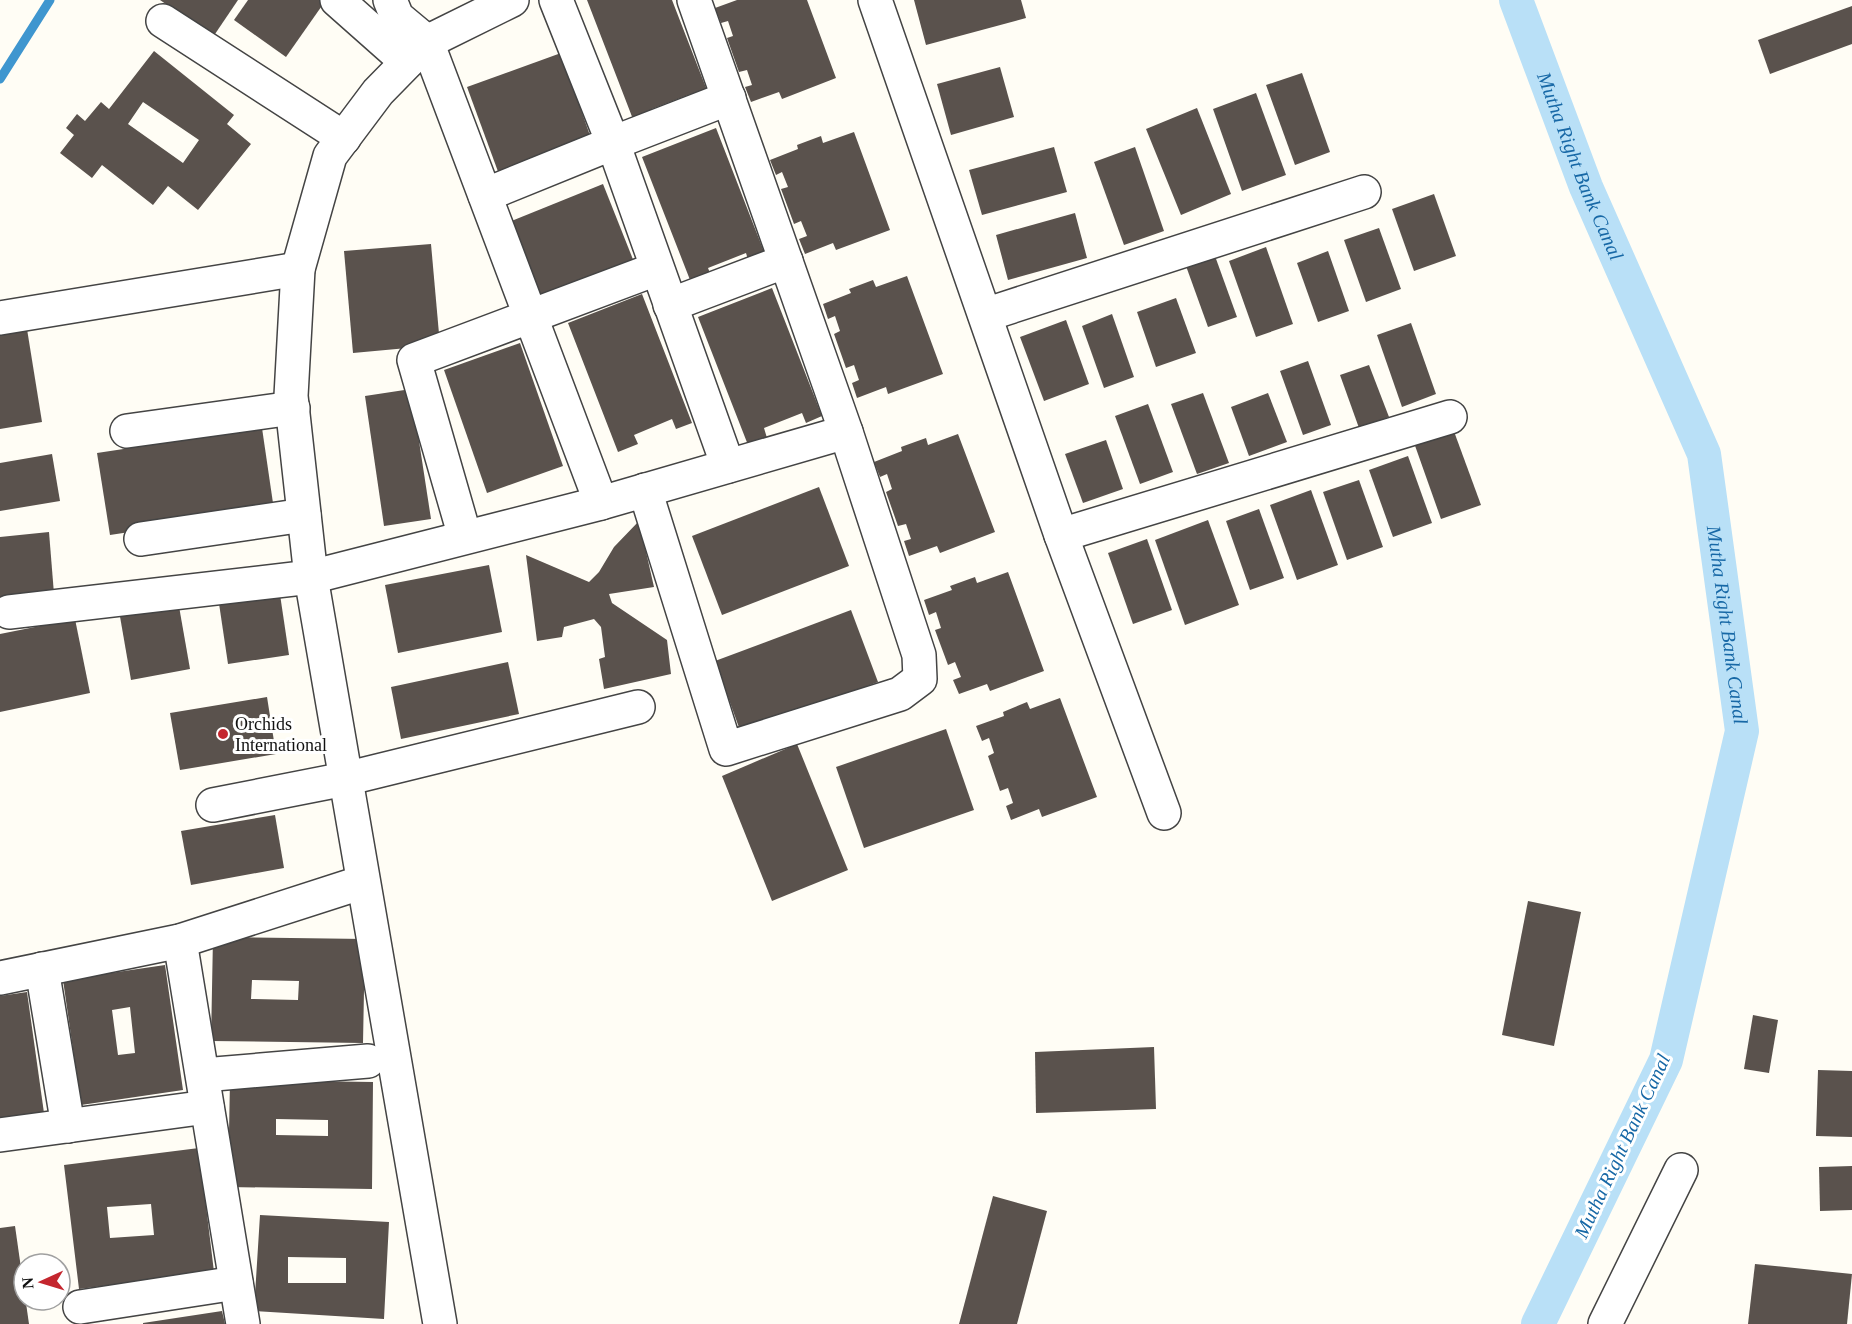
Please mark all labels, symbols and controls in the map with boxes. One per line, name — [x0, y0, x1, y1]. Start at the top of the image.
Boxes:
water label: Mutha Right Bank Canal — [1533, 68, 1628, 264]
water label: Mutha Right Bank Canal — [1703, 523, 1752, 726]
place label: Orchids International — [235, 714, 327, 755]
marker: Orchids International — [216, 727, 230, 741]
water label: Mutha Right Bank Canal — [1569, 1050, 1675, 1243]
north arrow — [12, 1252, 72, 1312]
text: N — [19, 1276, 36, 1289]

